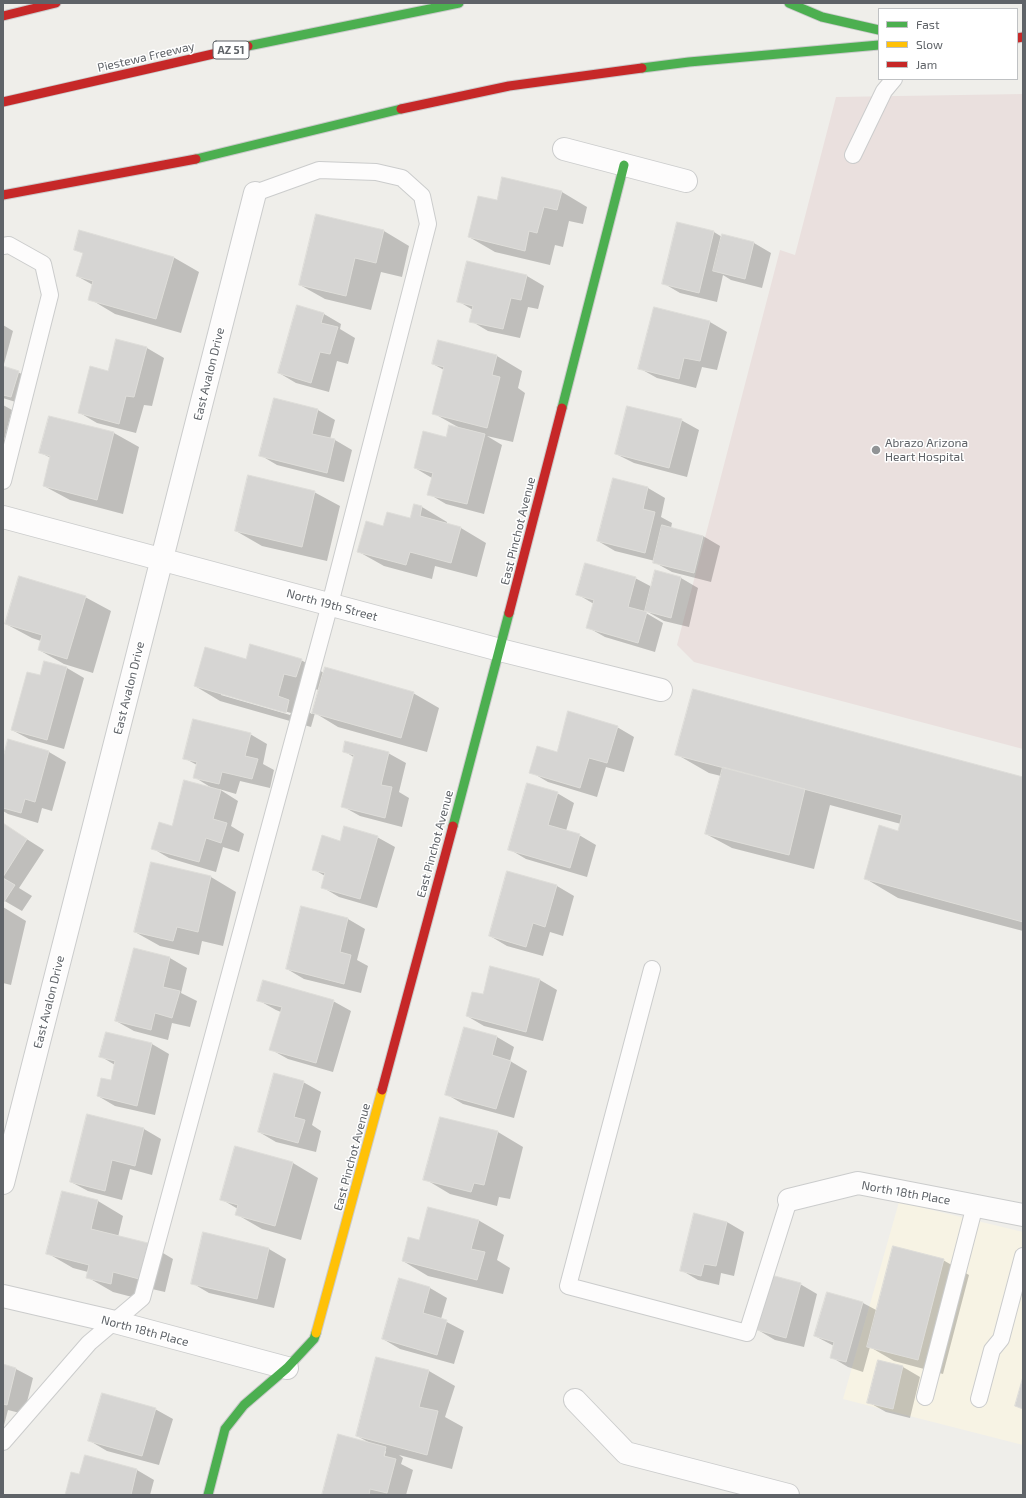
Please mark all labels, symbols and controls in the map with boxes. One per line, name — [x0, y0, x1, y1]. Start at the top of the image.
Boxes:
legend — [878, 8, 1018, 80]
text: Fast — [916, 17, 939, 31]
text: Slow — [916, 37, 943, 51]
street label: Piestewa Freeway — [96, 39, 196, 75]
road number: AZ 51 — [213, 41, 249, 59]
text: Jam — [916, 57, 937, 71]
street label: East Avalon Drive — [190, 326, 228, 422]
place label: Abrazo Arizona Heart Hospital — [885, 436, 968, 464]
marker: Abrazo Arizona Heart Hospital — [870, 444, 882, 456]
street label: East Pinchot Avenue — [498, 476, 538, 586]
street label: North 19th Street — [285, 586, 379, 624]
street label: East Avalon Drive — [110, 640, 148, 736]
street label: East Pinchot Avenue — [414, 789, 456, 899]
street label: East Avalon Drive — [30, 954, 68, 1050]
street label: East Pinchot Avenue — [331, 1102, 373, 1212]
street label: North 18th Place — [860, 1178, 952, 1208]
street label: North 18th Place — [100, 1312, 190, 1350]

